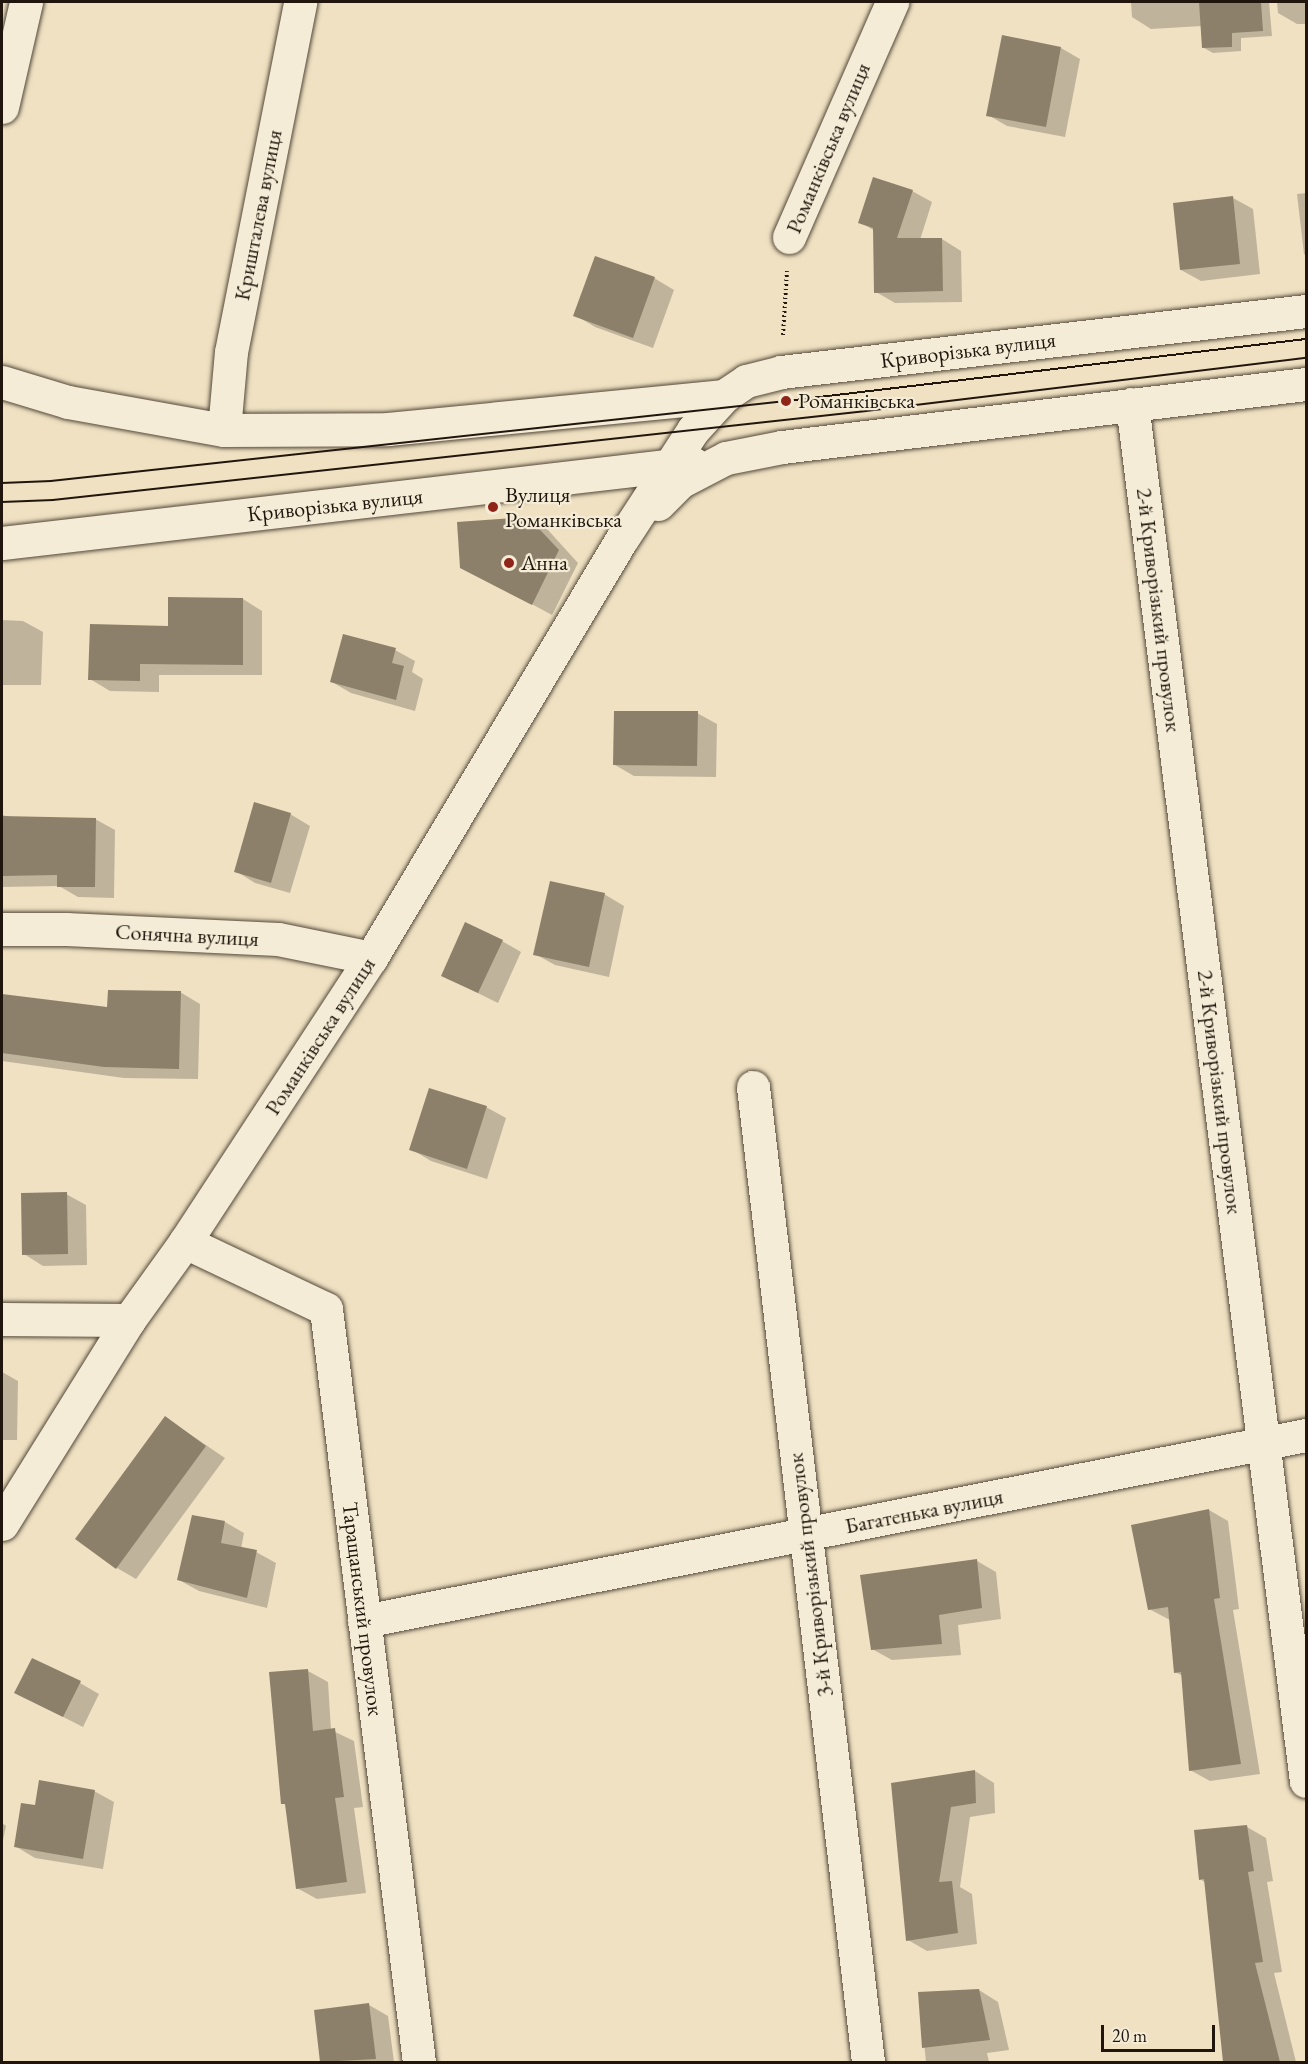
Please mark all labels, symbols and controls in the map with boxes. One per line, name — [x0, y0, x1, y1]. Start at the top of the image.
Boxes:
street label: Романківська вулиця — [780, 59, 876, 237]
street label: Кришталева вулиця — [228, 127, 288, 303]
street label: Криворізька вулиця — [879, 326, 1057, 374]
place label: Романківська — [798, 388, 915, 414]
marker: Романківська — [779, 394, 793, 408]
place label: Вулиця Романківська — [505, 481, 622, 532]
street label: Криворізька вулиця — [246, 483, 424, 527]
street label: 2-й Криворізький провулок — [1131, 486, 1187, 734]
marker: Вулиця Романківська — [486, 500, 500, 514]
place label: Анна — [521, 550, 568, 576]
marker: Анна — [502, 556, 516, 570]
street label: Сонячна вулиця — [115, 918, 259, 952]
street label: Романківська вулиця — [259, 952, 381, 1120]
street label: 2-й Криворізький провулок — [1192, 968, 1248, 1216]
street label: 3-й Криворізький провулок — [782, 1451, 838, 1699]
street label: Багатенька вулиця — [843, 1483, 1005, 1539]
street label: Таращанський провулок — [337, 1501, 389, 1717]
scale bar — [1104, 2013, 1218, 2051]
text: 20 m — [1112, 2024, 1147, 2047]

